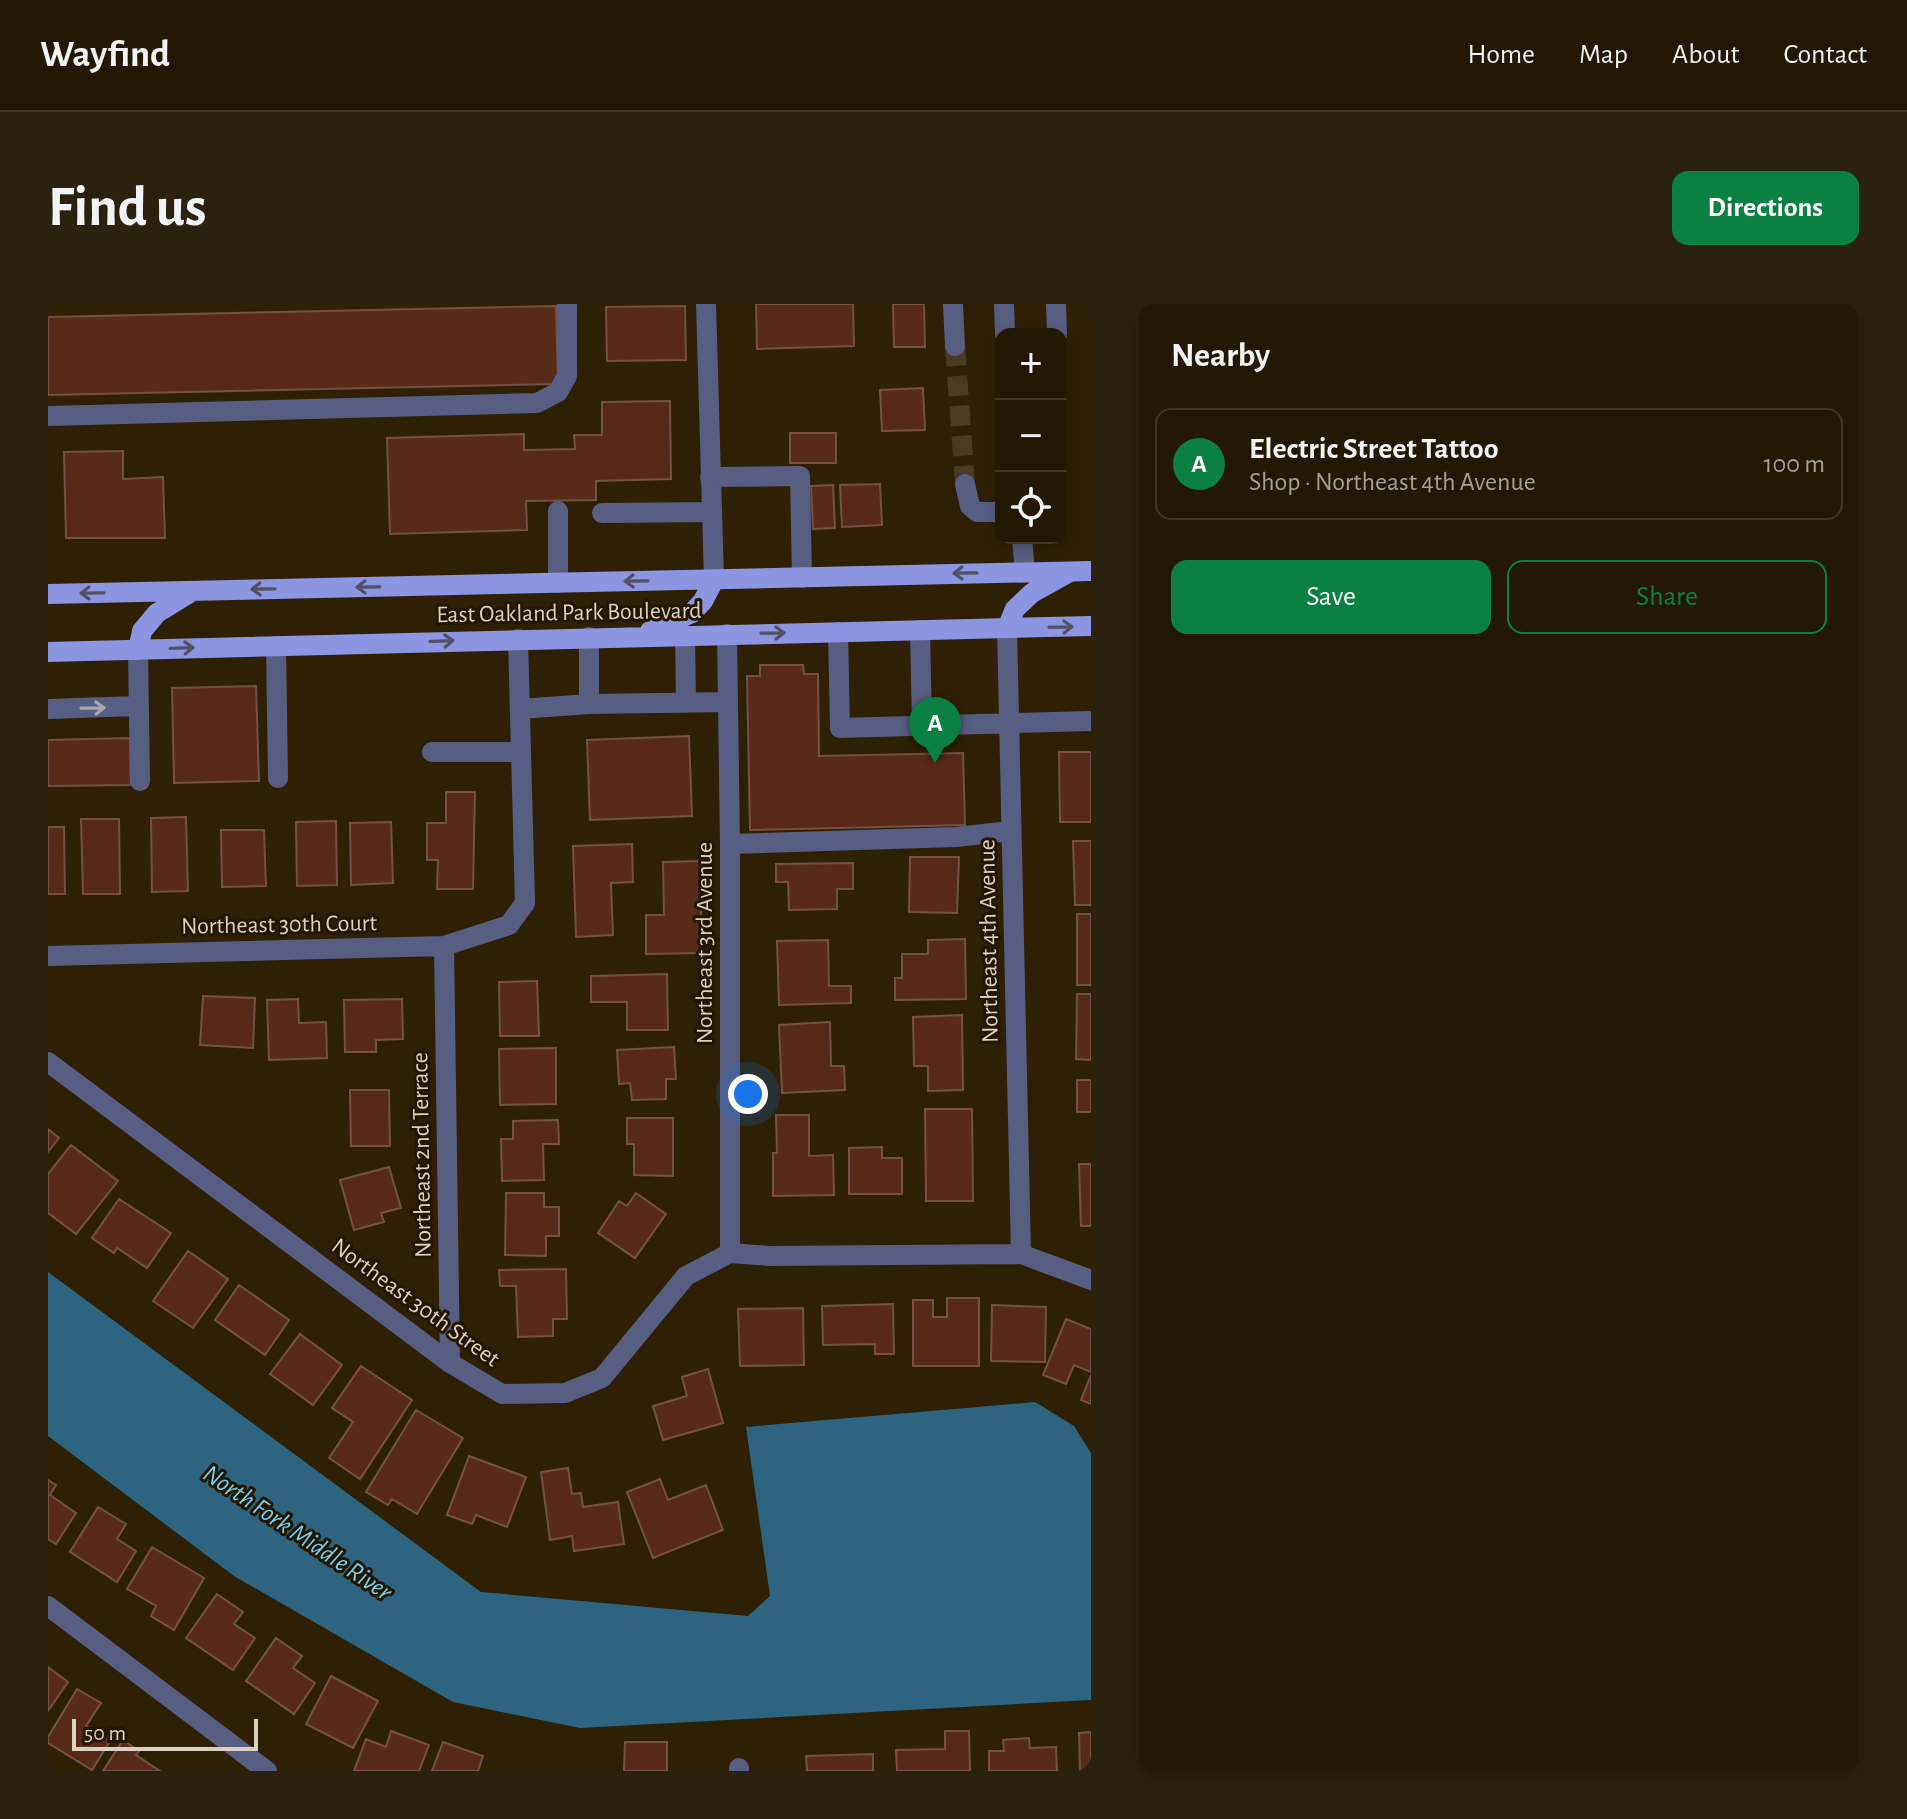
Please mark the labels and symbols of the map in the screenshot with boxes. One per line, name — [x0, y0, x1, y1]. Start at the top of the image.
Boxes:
one-way arrow — [952, 566, 979, 581]
one-way arrow — [623, 574, 650, 589]
one-way arrow — [355, 579, 382, 594]
one-way arrow — [250, 581, 277, 597]
one-way arrow — [79, 586, 106, 601]
street label: East Oakland Park Boulevard — [436, 599, 702, 627]
one-way arrow — [1047, 619, 1074, 634]
one-way arrow — [759, 625, 786, 641]
one-way arrow — [428, 634, 455, 649]
one-way arrow — [168, 641, 195, 656]
pin: A — [909, 697, 961, 763]
one-way arrow — [79, 700, 106, 715]
street label: Northeast 4th Avenue — [975, 839, 1003, 1043]
street label: Northeast 3rd Avenue — [693, 842, 717, 1044]
street label: Northeast 30th Court — [181, 911, 377, 939]
street label: Northeast 2nd Terrace — [408, 1052, 436, 1258]
your location — [728, 1074, 768, 1114]
street label: Northeast 30th Street — [327, 1234, 504, 1372]
water label: North Fork Middle River — [198, 1460, 398, 1606]
scale bar — [72, 1715, 258, 1751]

